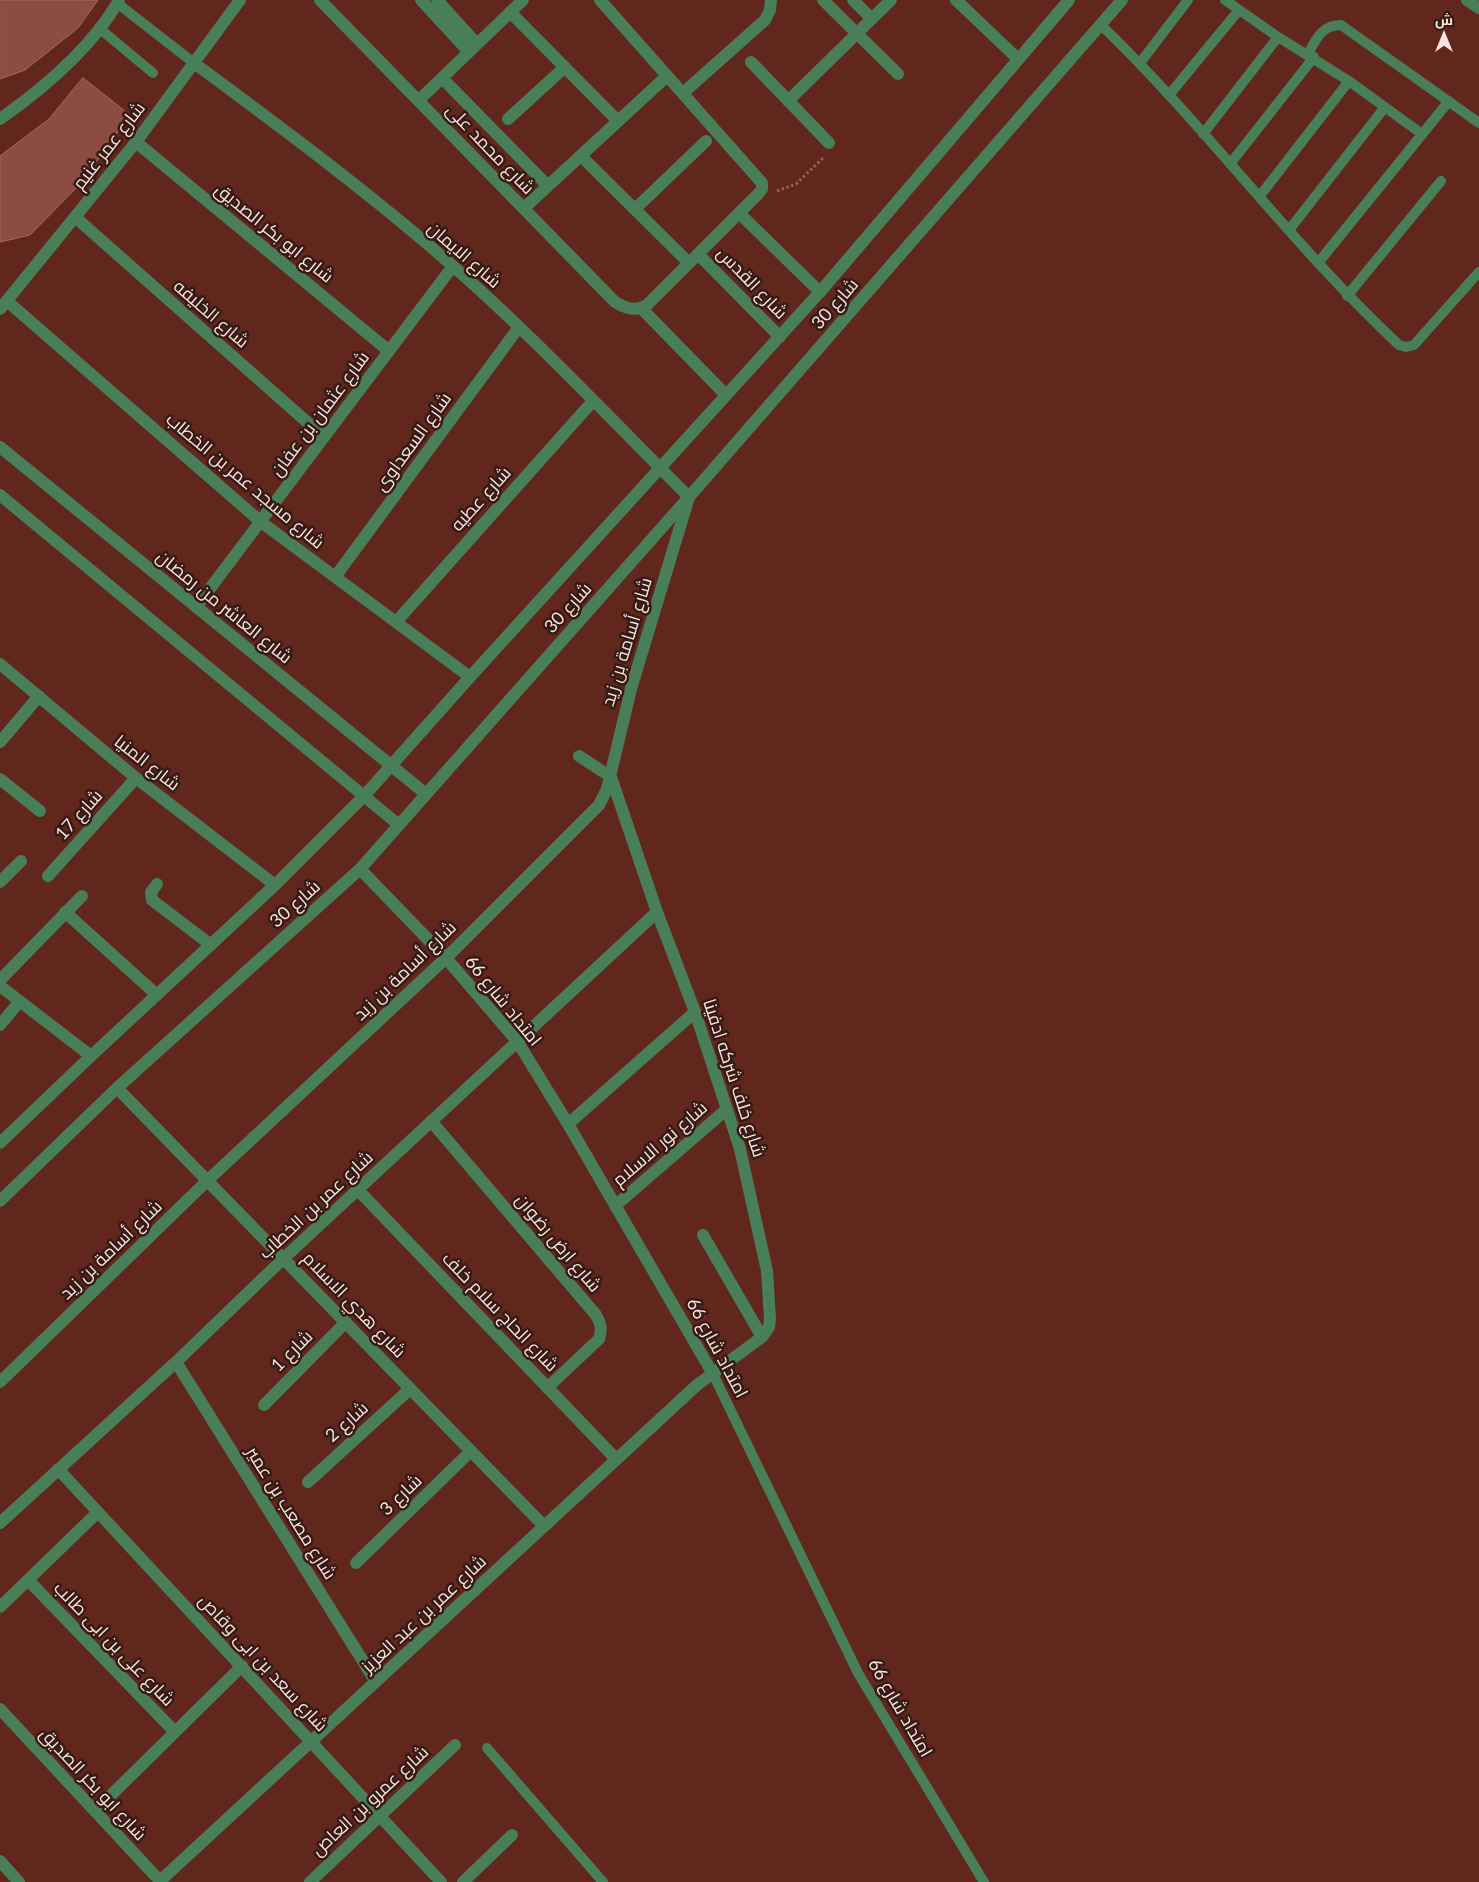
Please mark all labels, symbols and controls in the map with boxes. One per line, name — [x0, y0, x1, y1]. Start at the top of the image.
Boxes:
north arrow — [1419, 10, 1469, 60]
text: ش — [1435, 11, 1453, 28]
street label: شارع عمر غنيم — [68, 98, 150, 194]
street label: شارع محمد على — [441, 99, 539, 199]
street label: شارع ابو بكر الصديق — [210, 179, 338, 287]
street label: شارع الايمان — [423, 217, 505, 293]
street label: شارع القدس — [712, 242, 792, 324]
street label: شارع 30 — [807, 274, 863, 334]
street label: شارع الخليفه — [169, 275, 253, 353]
street label: شارع عثمان بن عفان — [266, 347, 374, 481]
street label: شارع السعداوى — [370, 388, 456, 496]
street label: شارع مسجد عمر بن الخطاب — [161, 408, 329, 554]
street label: شارع عطيه — [446, 462, 516, 536]
street label: شارع العاشر من رمضان — [152, 546, 296, 668]
street label: شارع أسامة بن زيد — [597, 575, 657, 709]
street label: شارع 30 — [540, 578, 596, 638]
street label: شارع المنيا — [110, 731, 184, 795]
street label: شارع 17 — [51, 785, 107, 845]
street label: شارع 30 — [265, 876, 325, 932]
street label: شارع أسامة بن زيد — [349, 917, 461, 1025]
street label: امتداد شارع 66 — [460, 952, 546, 1050]
street label: شارع خلف شركه ادفينا — [698, 996, 770, 1160]
street label: شارع نور الاسلام — [608, 1097, 712, 1191]
street label: شارع عمر بن الخطاب — [255, 1147, 377, 1263]
street label: شارع ارض رضوان — [511, 1189, 605, 1297]
street label: شارع أسامة بن زيد — [55, 1196, 167, 1304]
street label: شارع هدي الاسلام — [298, 1248, 410, 1362]
street label: شارع الحاج سلام خلف — [437, 1248, 563, 1376]
street label: امتداد شارع 66 — [682, 1294, 752, 1402]
street label: شارع 1 — [267, 1326, 317, 1376]
street label: شارع 2 — [321, 1397, 373, 1447]
street label: شارع مصعب بن عمير — [241, 1443, 341, 1583]
street label: شارع 3 — [376, 1470, 426, 1520]
street label: شارع عمر بن عبد العزيز — [357, 1551, 491, 1677]
street label: شارع على بن ابى طالب — [49, 1577, 179, 1711]
street label: شارع سعد بن ابى وقاص — [194, 1590, 332, 1736]
street label: امتداد شارع 66 — [863, 1655, 937, 1761]
street label: شارع ابو بكر الصديق — [35, 1723, 151, 1845]
street label: شارع عمرو بن العاص — [307, 1741, 433, 1861]

